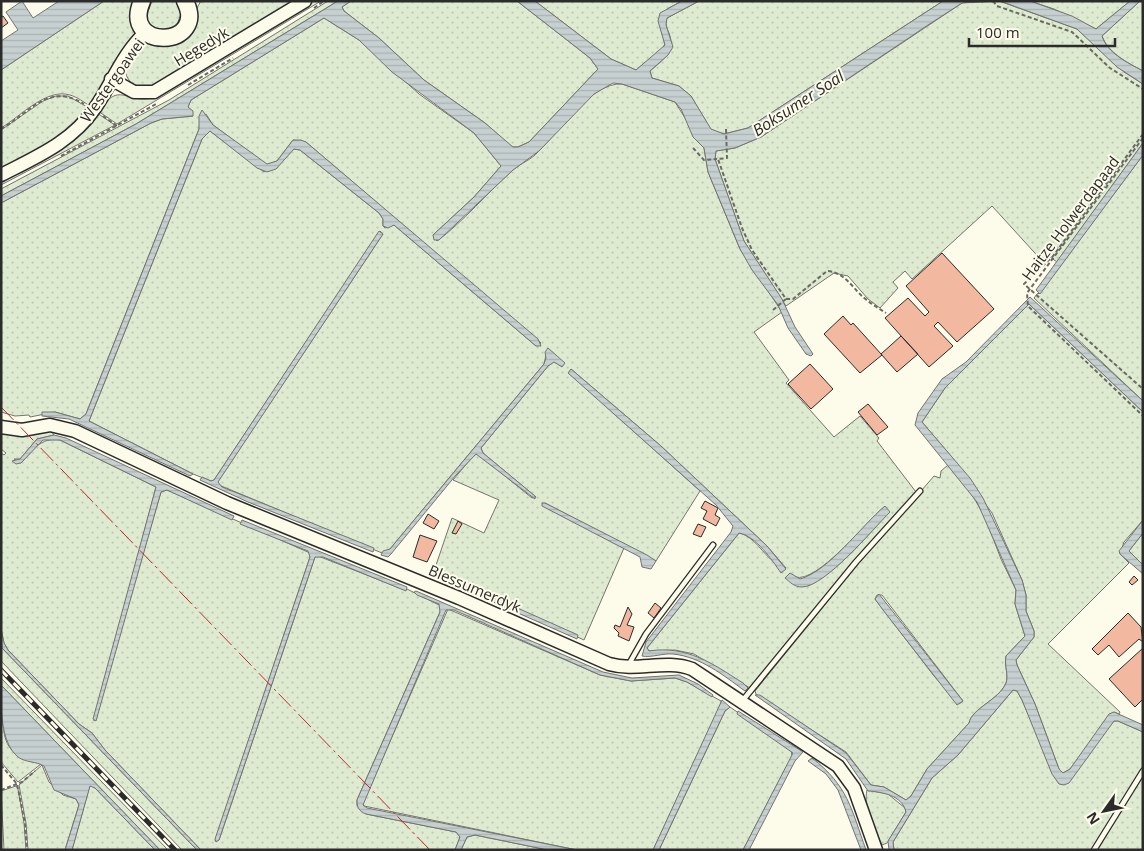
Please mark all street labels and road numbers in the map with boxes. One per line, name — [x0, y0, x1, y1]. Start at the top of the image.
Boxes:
street label: Hegedyk — [170, 22, 232, 70]
street label: Westergoawei — [76, 34, 148, 126]
street label: Haitze Holwerdapaad — [1017, 152, 1123, 284]
street label: Blessumerdyk — [426, 560, 524, 616]

